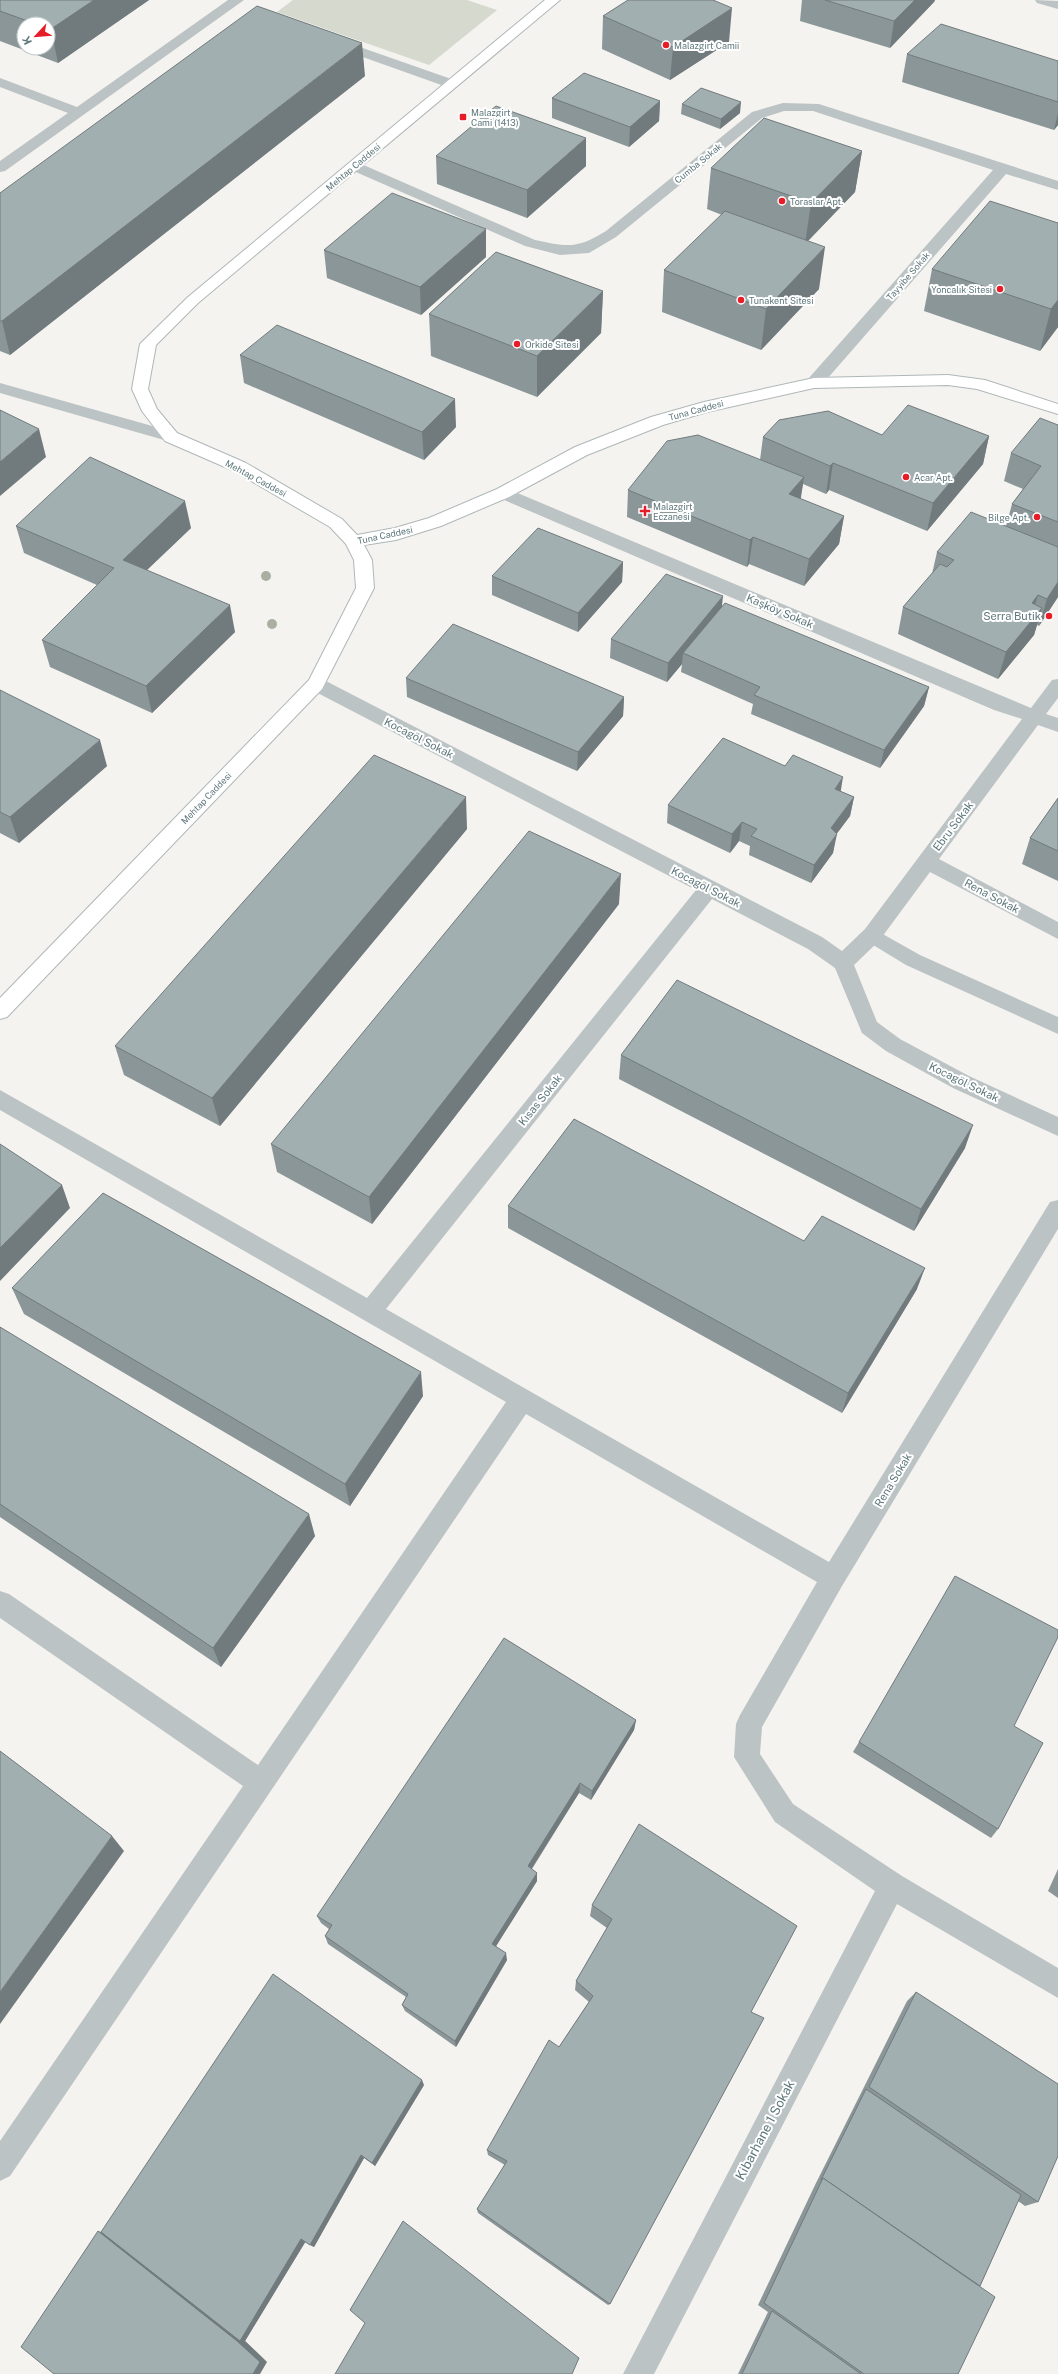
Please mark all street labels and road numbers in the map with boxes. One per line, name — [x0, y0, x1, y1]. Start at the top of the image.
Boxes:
street label: Mehtap Caddesi — [324, 141, 382, 193]
street label: Cumba Sokak — [672, 141, 724, 185]
street label: Tayyibe Sokak — [884, 250, 932, 302]
street label: Tuna Caddesi — [667, 397, 725, 423]
street label: Mehtap Caddesi — [224, 457, 288, 499]
street label: Tuna Caddesi — [356, 524, 414, 546]
street label: Kaşköy Sokak — [744, 592, 815, 631]
street label: Kocagöl Sokak — [382, 715, 456, 761]
street label: Mehtap Caddesi — [179, 770, 233, 826]
street label: Ebru Sokak — [931, 799, 975, 853]
street label: Kocagöl Sokak — [669, 864, 743, 910]
street label: Rena Sokak — [962, 877, 1022, 915]
street label: Kocagöl Sokak — [927, 1060, 1001, 1104]
street label: Kısas Sokak — [516, 1072, 564, 1128]
street label: Rena Sokak — [872, 1451, 914, 1509]
street label: Kibarhane 1 Sokak — [732, 2078, 798, 2182]

